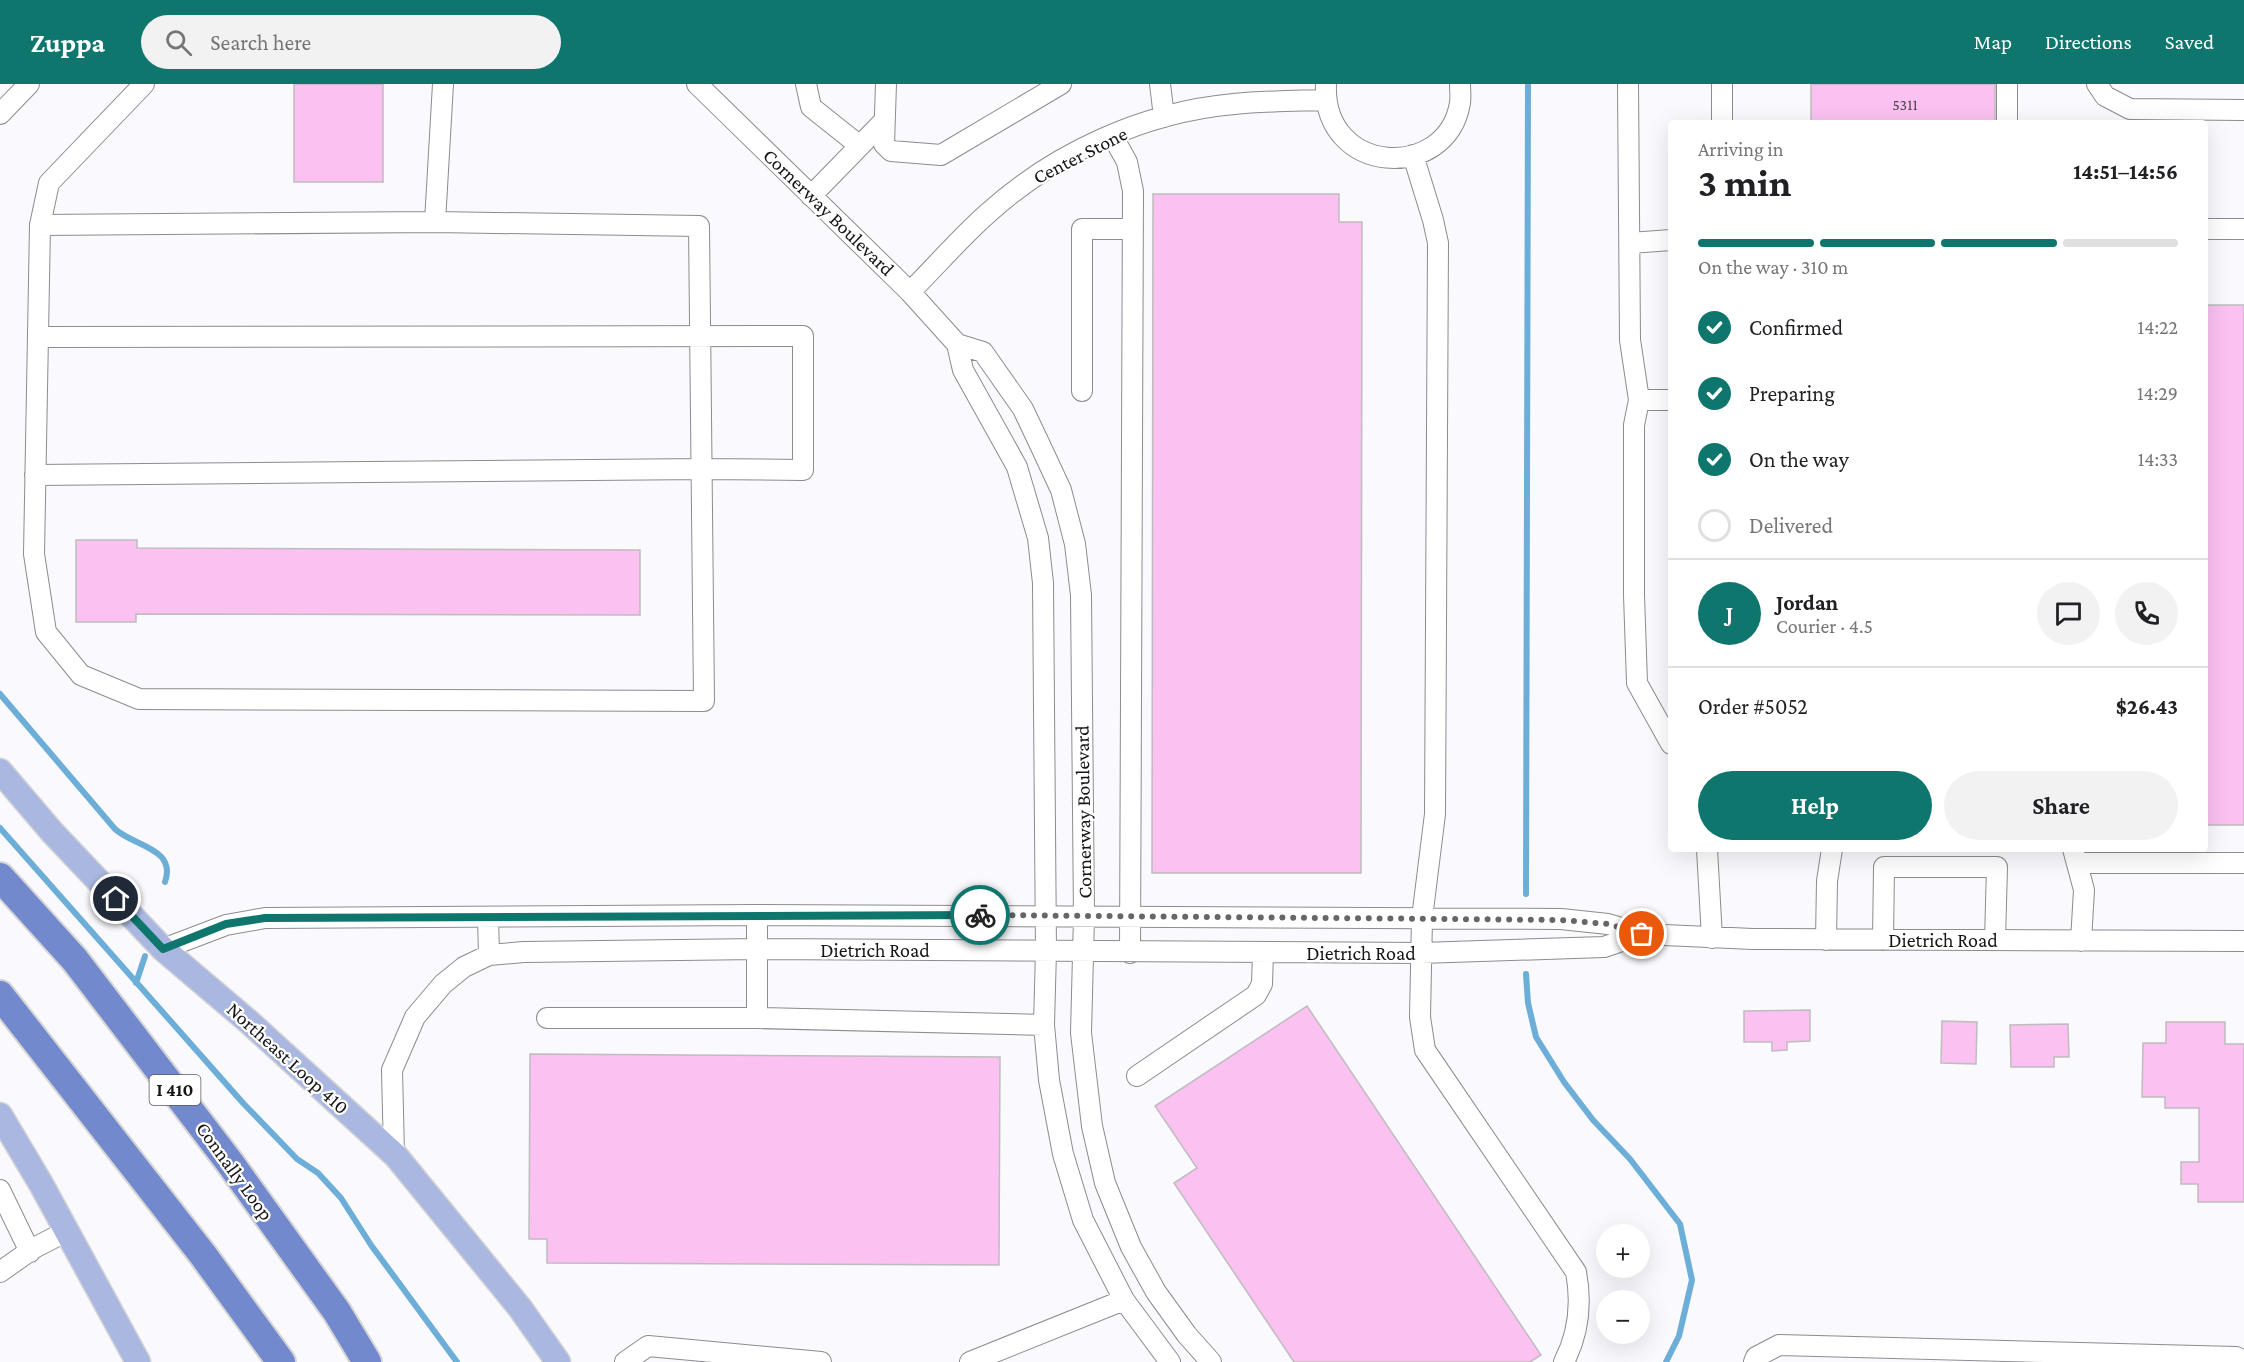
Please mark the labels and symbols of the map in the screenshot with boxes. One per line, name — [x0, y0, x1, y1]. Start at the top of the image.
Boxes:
house number: 5311 — [1892, 96, 1918, 113]
street label: Center Stone — [1029, 122, 1131, 188]
street label: Cornerway Boulevard — [758, 144, 899, 281]
street label: Cornerway Boulevard — [1070, 725, 1097, 899]
pin — [90, 873, 141, 924]
courier — [950, 885, 1010, 945]
pin — [1616, 908, 1667, 959]
street label: Dietrich Road — [1888, 929, 1998, 951]
street label: Dietrich Road — [820, 939, 930, 961]
street label: Dietrich Road — [1306, 942, 1416, 964]
street label: Northeast Loop 410 — [222, 998, 353, 1119]
road number: I 410 — [150, 1075, 201, 1105]
street label: Connally Loop — [191, 1118, 278, 1225]

